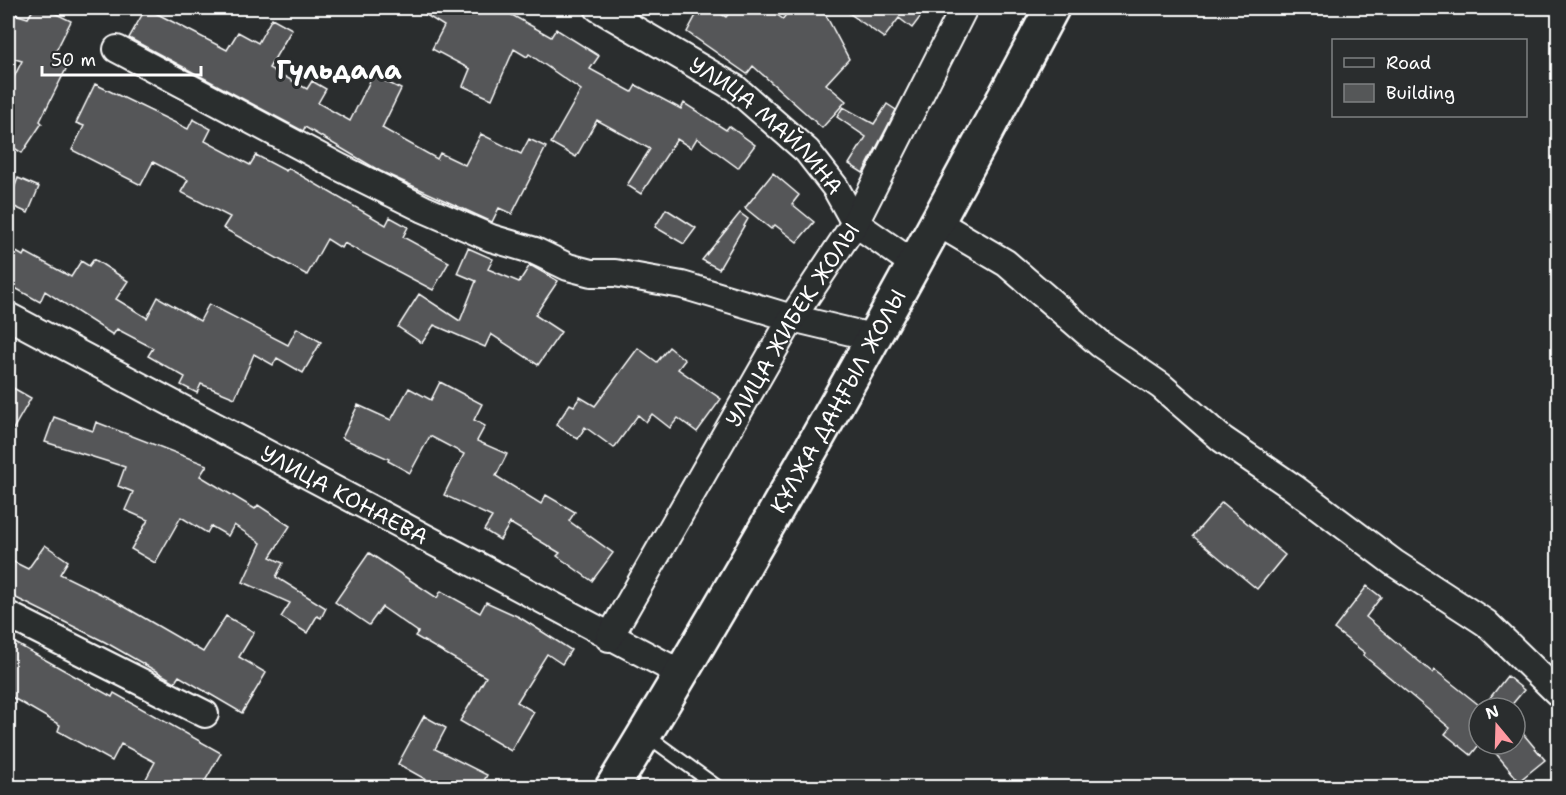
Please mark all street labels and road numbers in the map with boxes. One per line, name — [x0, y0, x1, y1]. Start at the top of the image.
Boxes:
street label: УЛИЦА МАЙЛИНА — [684, 50, 850, 200]
street label: УЛИЦА ЖИБЕК ЖОЛЫ — [718, 217, 866, 432]
street label: ҚҰЛЖА ДАҢҒЫЛ ЖОЛЫ — [763, 284, 912, 518]
street label: УЛИЦА КОНАЕВА — [256, 438, 433, 551]

